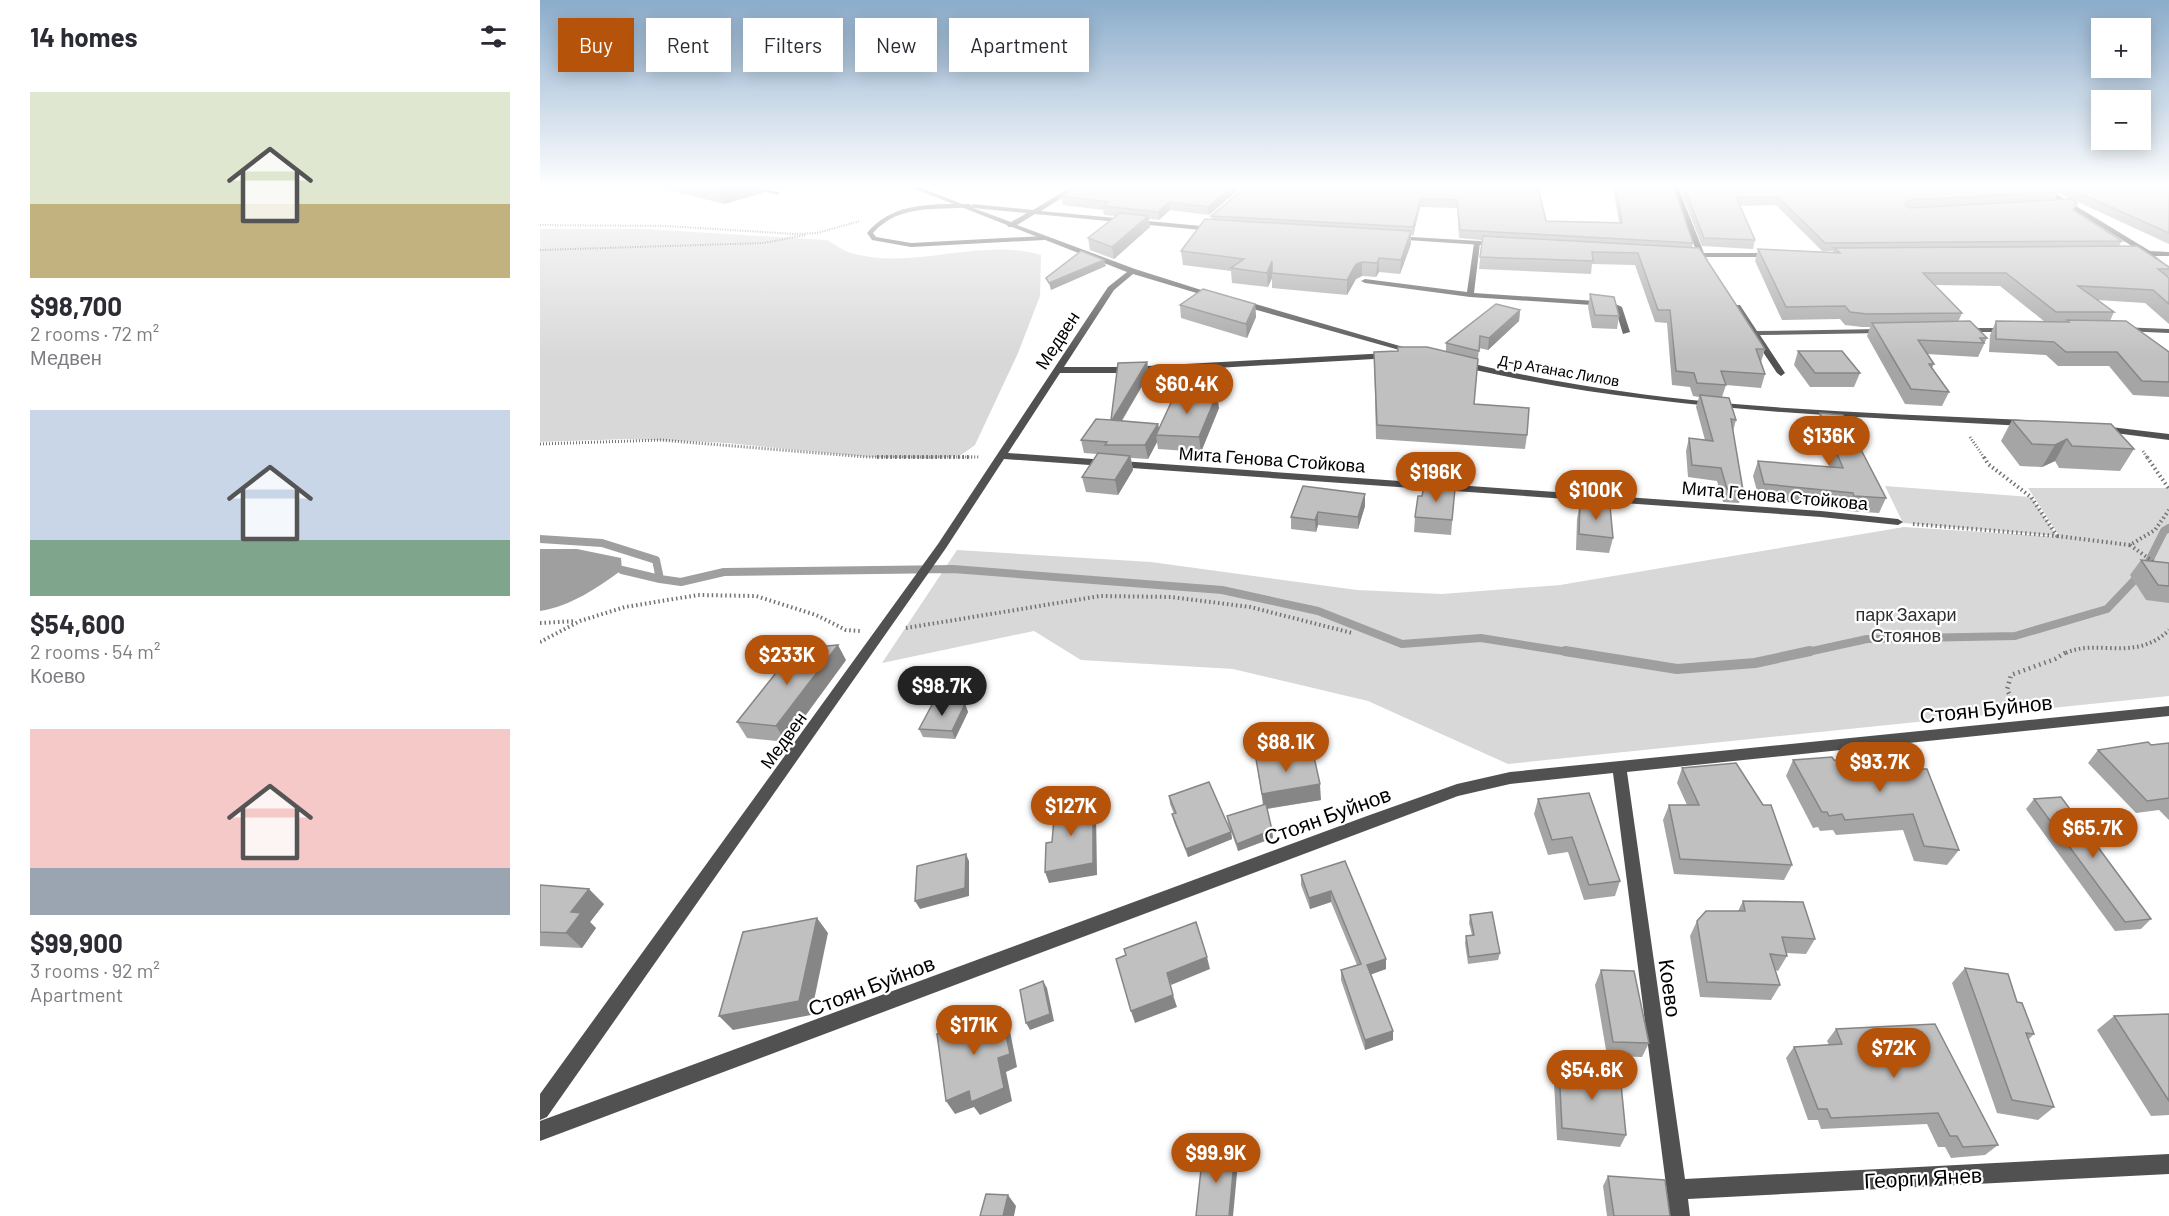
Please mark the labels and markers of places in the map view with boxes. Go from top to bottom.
pin: $60.4K [1138,364,1236,415]
pin: $136K [1787,416,1871,467]
pin: $196K [1394,452,1478,503]
pin: $100K [1554,470,1638,521]
pin: $233K [745,635,829,686]
pin: $98.7K [893,666,991,717]
pin: $88.1K [1237,722,1335,773]
pin: $93.7K [1831,742,1929,793]
pin: $127K [1029,786,1113,837]
pin: $65.7K [2044,808,2142,859]
pin: $171K [932,1005,1016,1056]
pin: $72K [1858,1028,1930,1079]
pin: $54.6K [1543,1050,1641,1101]
pin: $99.9K [1167,1133,1265,1184]

